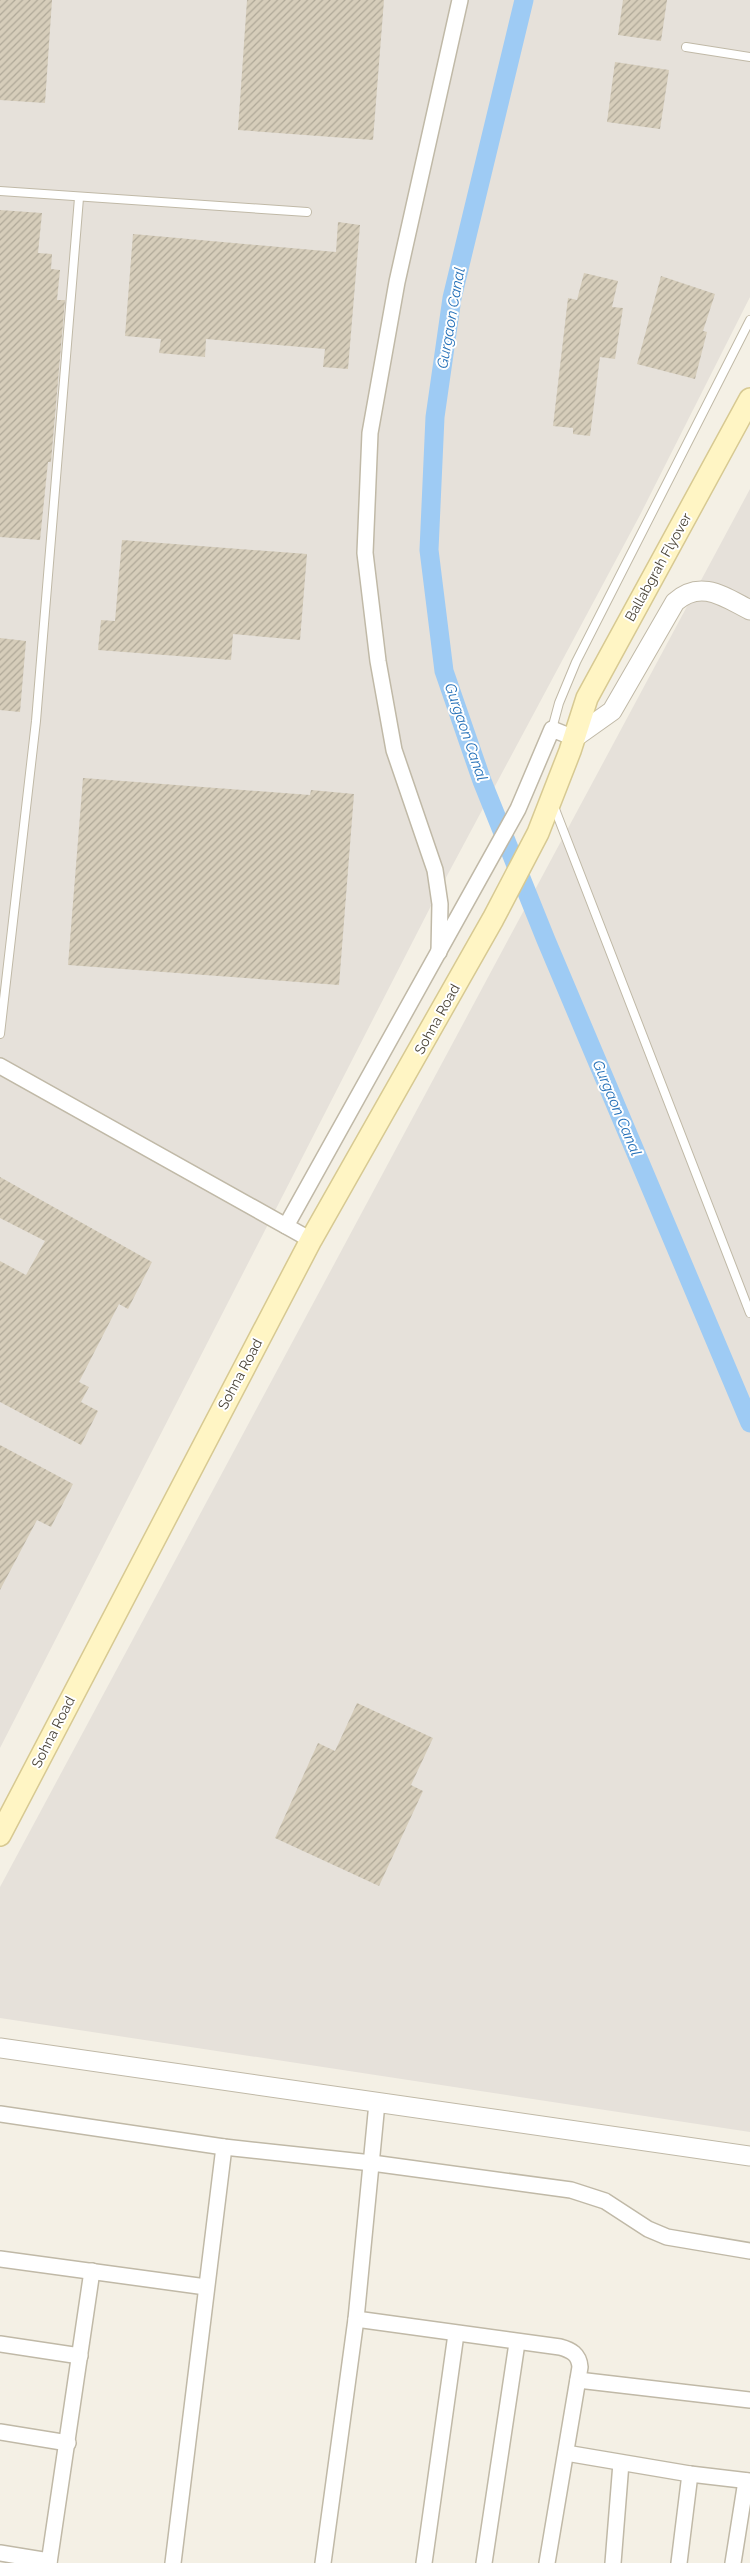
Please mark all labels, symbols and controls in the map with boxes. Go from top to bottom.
water label: Gurgaon Canal [433,266,469,370]
street label: Ballabgrah Flyover [622,510,694,624]
water label: Gurgaon Canal [441,681,491,783]
street label: Sohna Road [411,981,463,1057]
water label: Gurgaon Canal [589,1057,645,1159]
street label: Sohna Road [215,1336,265,1412]
street label: Sohna Road [28,1694,78,1770]

